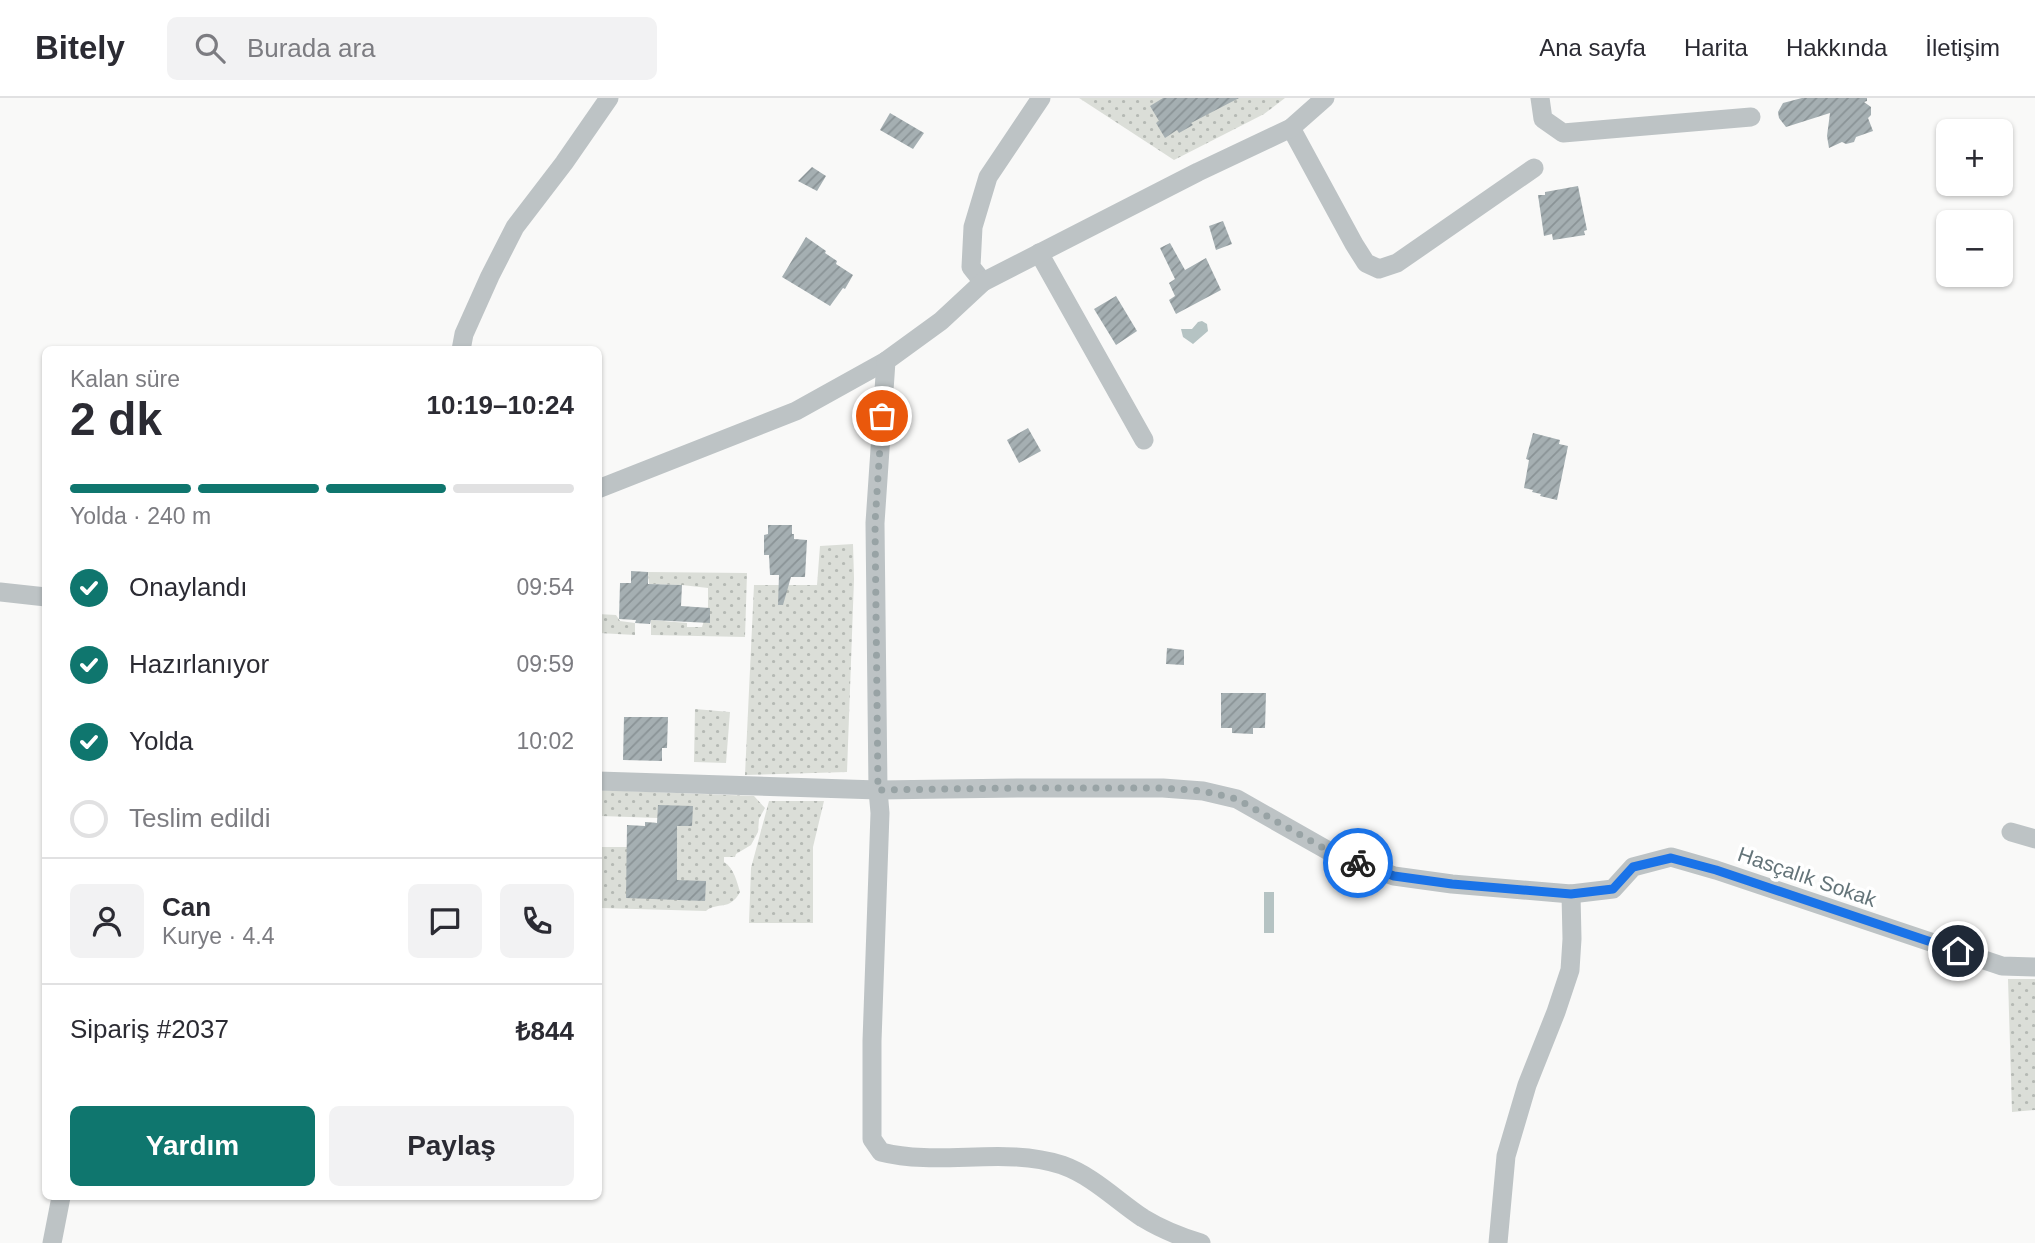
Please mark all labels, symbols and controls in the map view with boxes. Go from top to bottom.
search box [167,17,657,80]
text: Bitely [35,29,125,66]
icon: search [191,29,229,67]
text: Burada ara [247,33,376,63]
text: Ana sayfa [1539,34,1646,61]
text: Harita [1684,34,1748,61]
text: Hakkında [1786,34,1887,61]
text: İletişim [1925,34,2000,61]
map controls [1936,119,2013,287]
button: + [1936,119,2013,196]
button: − [1936,210,2013,287]
text: Kalan süre [70,366,180,392]
pin [852,386,912,446]
text: 10:19–10:24 [427,390,574,420]
text: 2 dk [70,393,162,445]
icon: bag [863,397,901,435]
text: Yolda · 240 m [70,503,211,529]
icon: check [70,569,108,607]
text: Onaylandı [129,572,248,602]
text: 09:54 [516,574,574,600]
icon: check [70,646,108,684]
text: Hazırlanıyor [129,649,269,679]
text: 09:59 [516,651,574,677]
icon: check [70,723,108,761]
text: Yolda [129,726,193,756]
text: 10:02 [516,728,574,754]
text: Teslim edildi [129,803,271,833]
courier [1323,828,1393,898]
street label: Hasçalık Sokak [1735,842,1880,911]
icon: bike [1339,844,1377,882]
button: person [70,884,144,958]
button: chat [408,884,482,958]
button: phone [500,884,574,958]
text: Can [162,892,211,922]
pin [1928,921,1988,981]
text: Kurye · 4.4 [162,923,275,949]
icon: home [1939,932,1977,970]
text: Sipariş #2037 [70,1014,229,1044]
text: ₺844 [516,1016,574,1046]
button: Yardım [70,1106,315,1186]
button: Paylaş [329,1106,574,1186]

